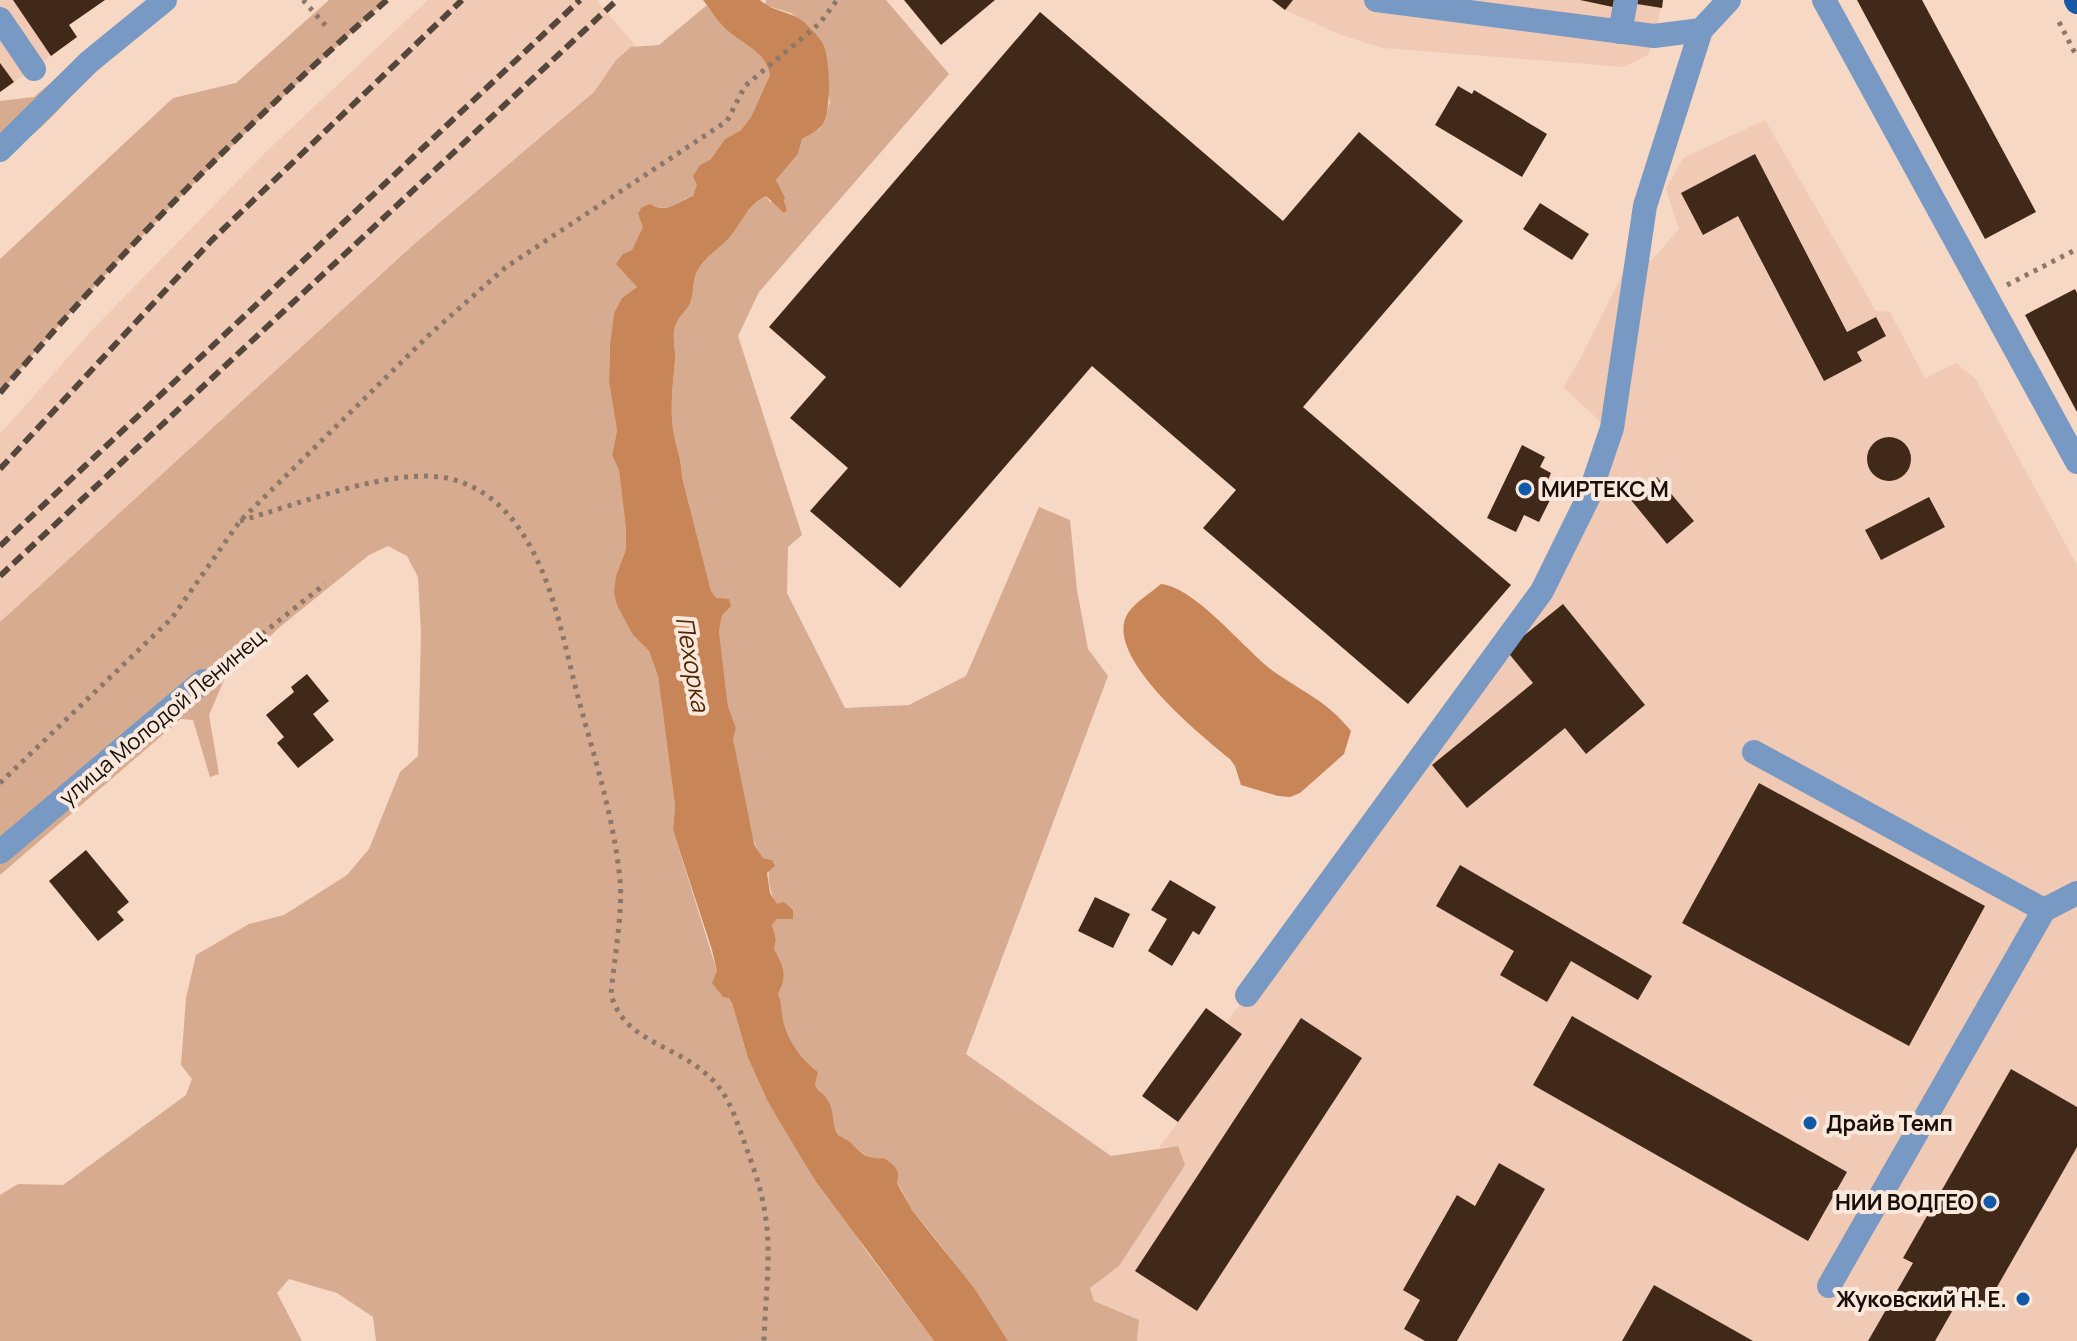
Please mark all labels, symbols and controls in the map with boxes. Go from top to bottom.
place label: МИРТЕКС М [1541,474,1669,504]
marker: МИРТЕКС М [1516,480,1534,498]
water label: Пехорка [669,614,718,715]
street label: улица Молодой Ленинец [53,622,272,812]
place label: Драйв Темп [1826,1108,1953,1138]
marker: Драйв Темп [1801,1114,1819,1132]
place label: НИИ ВОДГЕО [1835,1187,1974,1217]
marker: НИИ ВОДГЕО [1981,1193,1999,1211]
place label: Жуковский Н. Е. [1836,1284,2007,1314]
marker: Жуковский Н. Е. [2014,1290,2032,1308]

